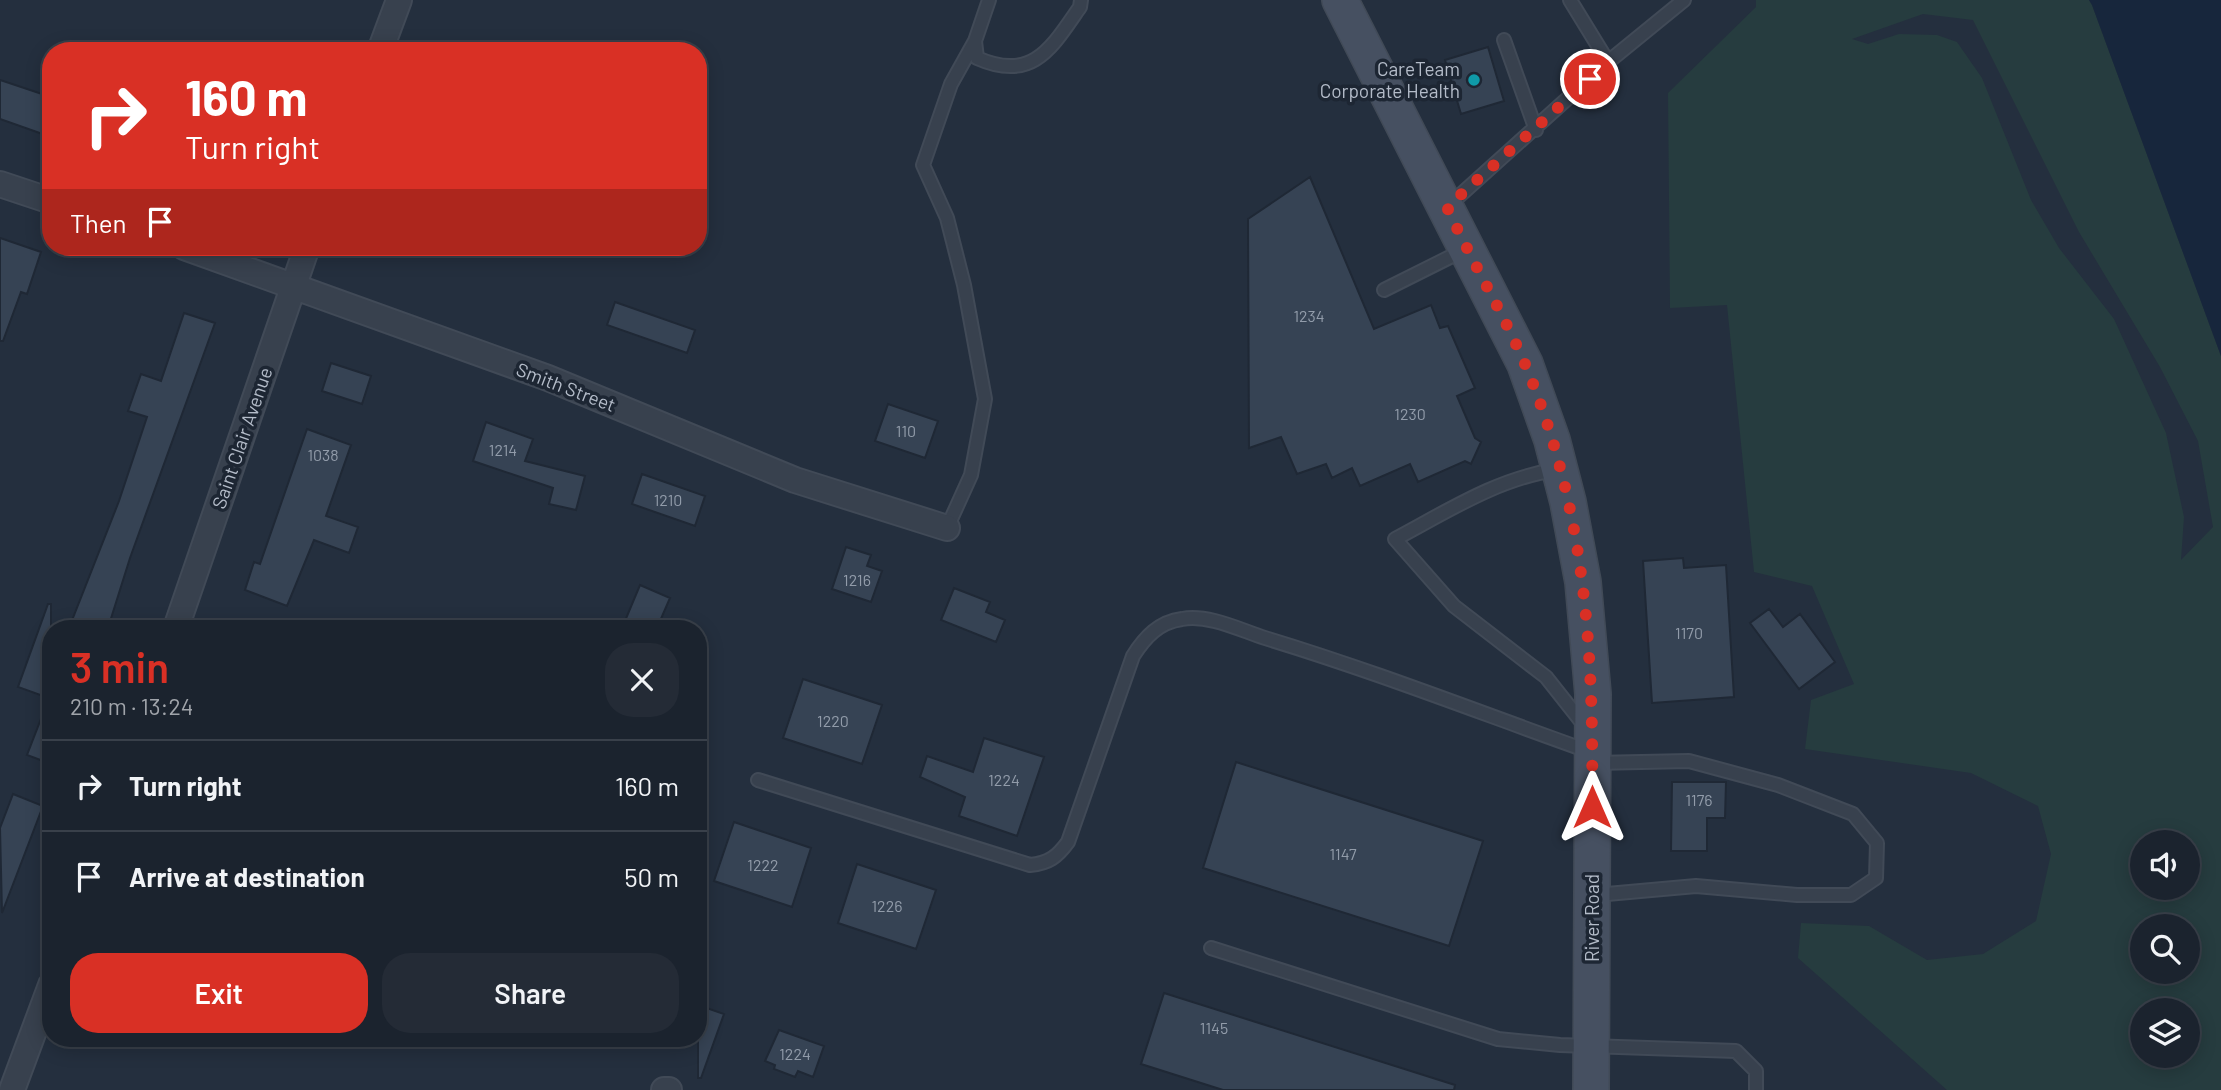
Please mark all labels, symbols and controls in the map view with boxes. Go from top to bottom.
pin [1560,49,1620,109]
place label: CareTeam Corporate Health [1320,57,1460,102]
icon: arrive [1571,60,1609,98]
text: 160 m [185,67,307,126]
icon: right [70,70,161,161]
marker: CareTeam Corporate Health [1466,72,1482,88]
text: Turn right [185,127,320,165]
icon: arrive [141,203,179,241]
text: Then [70,207,127,238]
house number: 1234 [1293,306,1325,325]
street label: Smith Street [513,357,619,416]
street label: Saint Clair Avenue [207,364,277,512]
house number: 1230 [1394,404,1426,423]
house number: 110 [896,421,916,440]
house number: 1214 [489,440,517,459]
house number: 1038 [307,445,339,464]
house number: 1210 [654,490,682,509]
house number: 1216 [843,570,871,589]
house number: 1170 [1675,623,1703,642]
text: 3 min [70,641,169,691]
button: close [605,643,679,717]
text: 210 m · 13:24 [70,692,193,720]
house number: 1220 [817,711,849,730]
icon: right [70,767,108,805]
text: Turn right [129,770,242,801]
text: 160 m [615,770,679,801]
house number: 1224 [988,770,1020,789]
position arrow [1555,770,1629,844]
house number: 1176 [1685,790,1713,809]
map controls [2130,830,2200,1068]
button: sound [2130,830,2200,900]
house number: 1147 [1329,844,1357,863]
house number: 1222 [747,855,779,874]
icon: arrive [70,858,108,896]
text: Arrive at destination [129,861,365,892]
text: 50 m [624,861,679,892]
street label: River Road [1580,874,1603,962]
house number: 1226 [872,896,903,915]
button: search [2130,914,2200,984]
button: Exit [70,953,368,1033]
button: Share [382,953,679,1033]
button: layers [2130,998,2200,1068]
house number: 1145 [1200,1018,1228,1037]
house number: 1224 [779,1044,811,1063]

